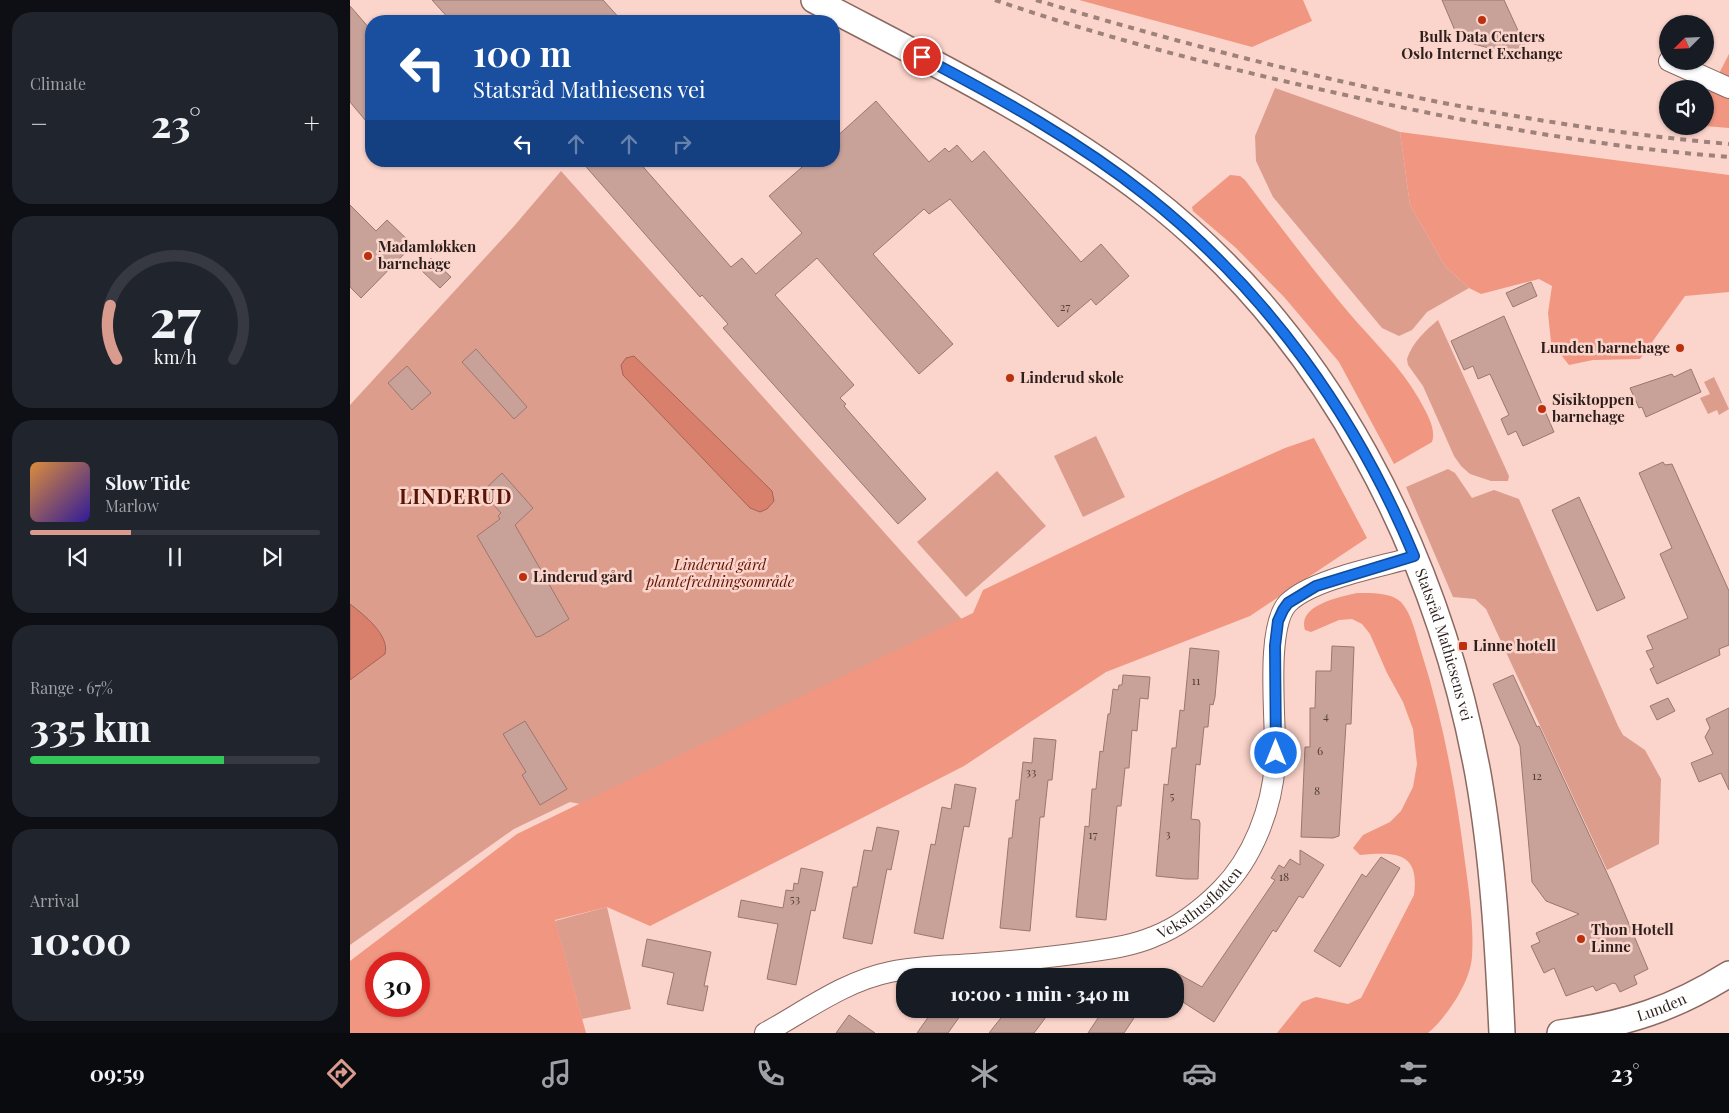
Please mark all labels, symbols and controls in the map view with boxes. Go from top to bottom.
marker: Bulk Data Centers Oslo Internet Exchange [1476,14,1488,26]
north arrow [1659,15,1714,70]
map controls [1659,15,1714,135]
place label: Bulk Data Centers Oslo Internet Exchange [1401,26,1563,63]
text: 100 m [473,29,571,76]
icon: left [390,35,455,100]
pin [901,36,943,78]
icon: arrive [908,43,936,71]
text: Climate [30,73,86,94]
text: Statsråd Mathiesens vei [473,74,706,104]
button: sound [1659,80,1714,135]
text: 23° [151,97,201,148]
text: − [30,104,48,141]
text: + [304,104,320,141]
icon: left [509,130,537,158]
icon: ahead [562,130,590,158]
icon: ahead [615,130,643,158]
icon: right [668,130,696,158]
place label: Madamløkken barnehage [378,236,477,273]
marker: Madamløkken barnehage [362,250,374,262]
text: 27 [150,282,201,351]
house number: 27 [1060,298,1070,314]
place label: Lunden barnehage [1541,337,1670,357]
marker: Lunden barnehage [1674,342,1686,354]
text: km/h [154,345,197,368]
place label: Linderud skole [1020,367,1124,387]
marker: Linderud skole [1004,372,1016,384]
place label: Sisiktoppen barnehage [1552,389,1635,426]
marker: Sisiktoppen barnehage [1536,403,1548,415]
text: Slow Tide [105,469,190,495]
district label: LINDERUD [399,482,513,509]
text: Marlow [105,495,159,516]
icon: previous [64,543,92,571]
icon: pause [161,543,189,571]
icon: next [258,543,286,571]
park label: Linderud gård plantefredningsområde [644,554,795,591]
street label: Statsråd Mathiesens vei [1411,565,1478,723]
place label: Linderud gård [533,566,633,586]
marker: Linderud gård [517,571,529,583]
place label: Linne hotell [1473,635,1556,655]
marker: Linne hotell [1457,640,1469,652]
house number: 11 [1192,672,1201,688]
text: Range · 67% [30,677,113,698]
text: 335 km [30,701,151,752]
house number: 4 [1323,707,1329,723]
position arrow [1249,726,1301,778]
house number: 6 [1317,742,1323,758]
house number: 33 [1026,763,1036,779]
house number: 12 [1532,767,1542,783]
house number: 8 [1314,782,1320,798]
house number: 5 [1170,787,1175,803]
house number: 3 [1165,825,1171,841]
house number: 17 [1088,826,1098,842]
street label: Veksthusfløtten [1153,862,1246,943]
house number: 18 [1279,868,1289,884]
text: Arrival [30,890,79,911]
house number: 53 [790,890,800,906]
text: 10:00 [30,914,131,965]
place label: Thon Hotell Linne [1591,919,1674,956]
marker: Thon Hotell Linne [1575,933,1587,945]
speed limit sign: 30 [365,952,430,1017]
text: 10:00 · 1 min · 340 m [950,980,1130,1006]
street label: Lunden [1634,988,1689,1025]
icon: directions [324,1056,359,1091]
icon: music [539,1056,574,1091]
icon: phone [753,1056,788,1091]
icon: climate [967,1056,1002,1091]
icon: car [1182,1056,1217,1091]
icon: filters [1396,1056,1431,1091]
text: 09:59 [90,1058,145,1088]
text: 23° [1611,1058,1639,1088]

